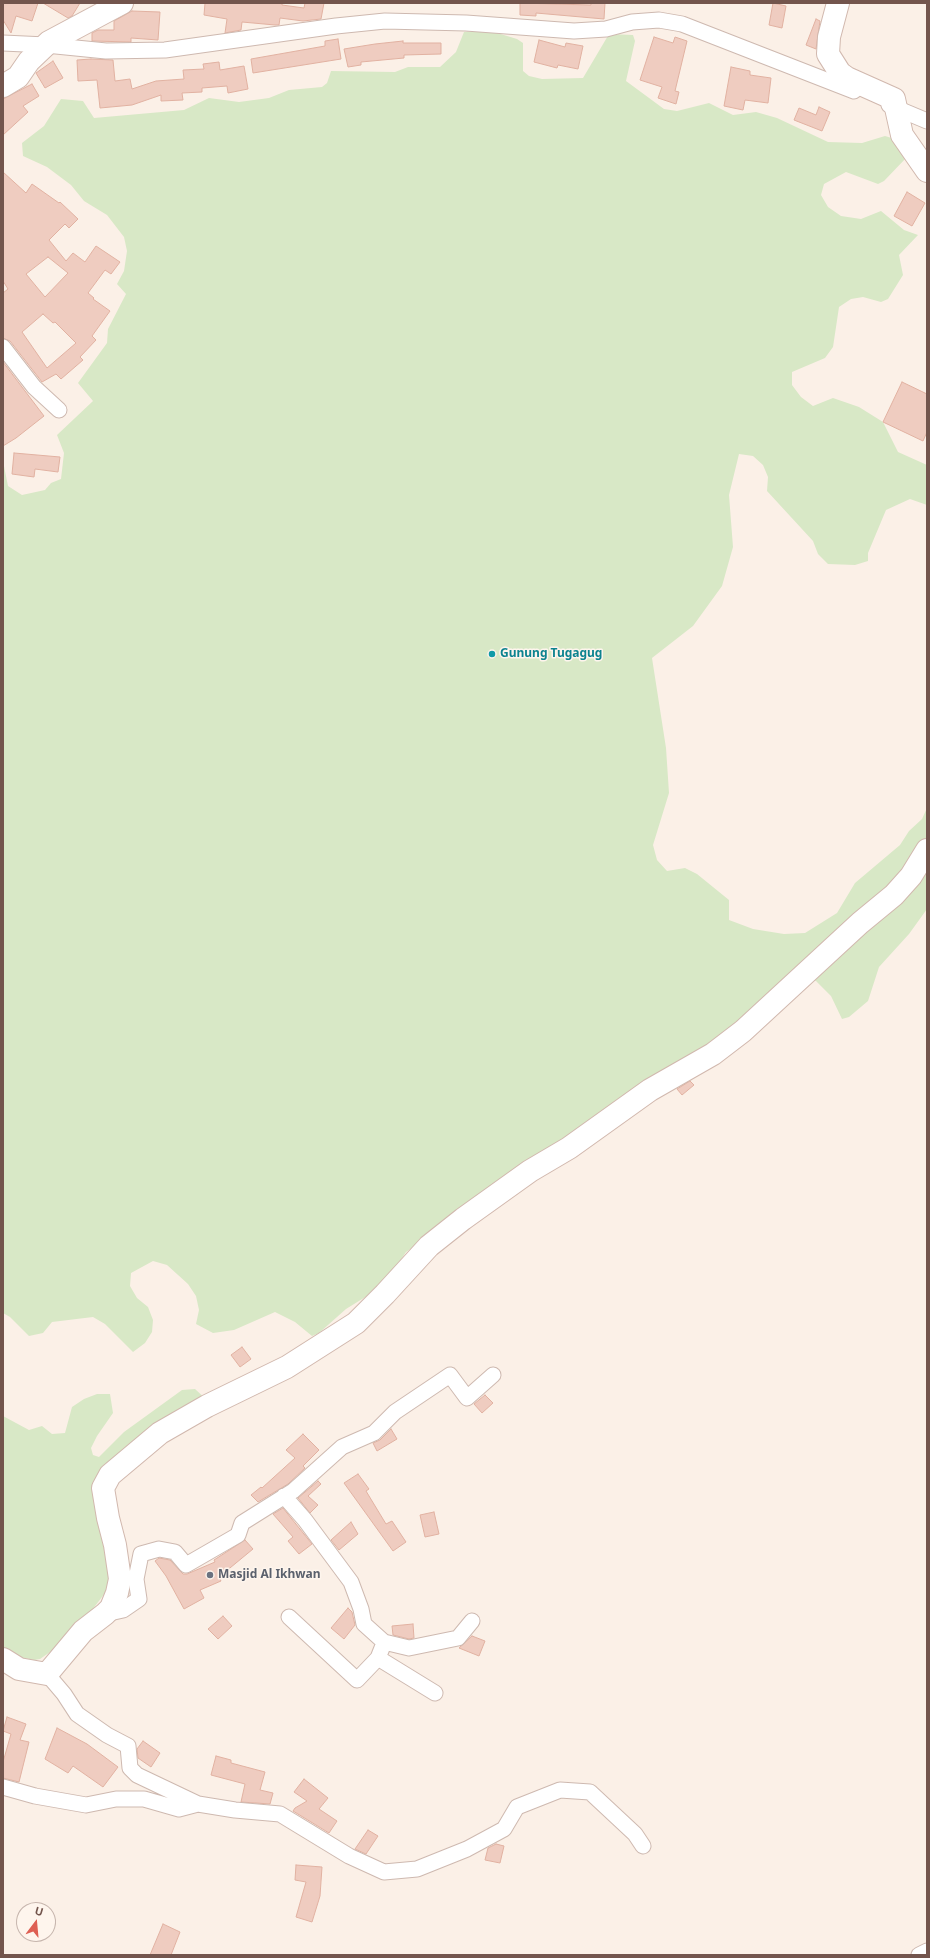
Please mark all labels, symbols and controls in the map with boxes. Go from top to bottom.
place label: Gunung Tugagug [500,647,602,661]
marker: Gunung Tugagug [487,649,497,659]
place label: Masjid Al Ikhwan [218,1568,321,1582]
marker: Masjid Al Ikhwan [205,1570,215,1580]
north arrow [16,1902,56,1942]
text: U [33,1903,45,1919]

